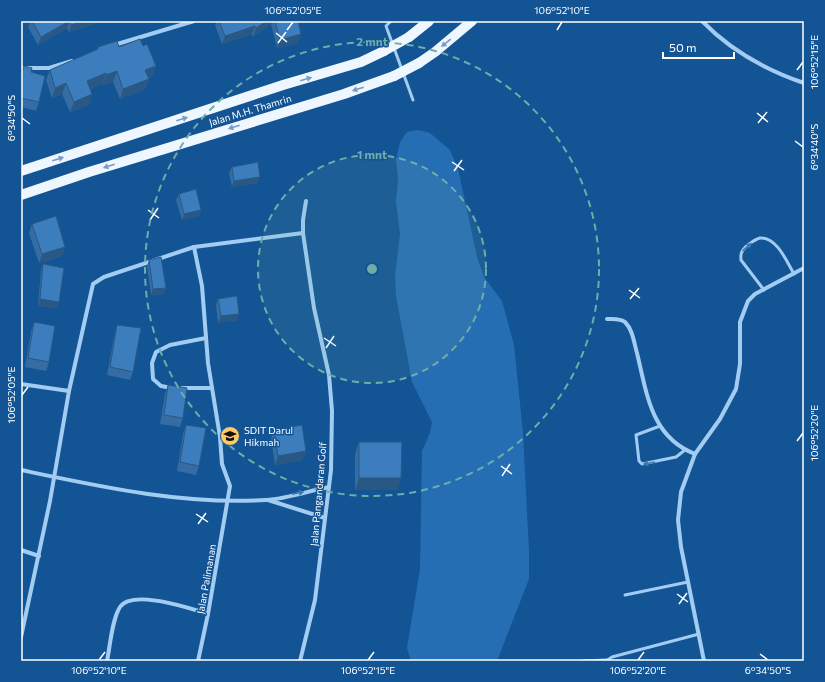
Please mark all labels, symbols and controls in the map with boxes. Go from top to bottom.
text: 106°52'05"E [265,4,321,16]
text: 106°52'10"E [534,4,590,16]
text: 2 mnt [356,34,388,48]
scale bar [663,34,734,60]
text: 106°52'15"E [808,35,820,89]
one-way arrow [441,39,452,48]
text: 50 m [669,40,697,54]
one-way arrow [300,76,312,82]
one-way arrow [352,87,364,93]
street label: Jalan M.H. Thamrin [207,92,293,128]
text: 6°34'50"S [5,95,17,141]
one-way arrow [176,116,188,122]
one-way arrow [227,124,239,130]
text: 6°34'40"S [808,124,820,170]
text: 1 mnt [357,147,387,161]
one-way arrow [53,156,65,162]
one-way arrow [103,163,115,169]
one-way arrow [741,243,752,252]
centre of rings [365,262,379,276]
text: 106°52'05"E [5,367,17,423]
text: 106°52'20"E [808,405,820,461]
place label: SDIT Darul Hikmah [244,424,293,448]
school or university icon: SDIT Darul Hikmah [219,425,241,447]
street label: Jalan Pangandaran Golf [307,441,329,547]
one-way arrow [643,460,656,466]
one-way arrow [292,490,304,496]
street label: Jalan Palimanan [194,543,218,615]
text: 106°52'10"E [71,664,127,676]
text: 106°52'15"E [341,664,395,676]
text: 106°52'20"E [610,664,666,676]
text: 6°34'50"S [745,664,791,676]

